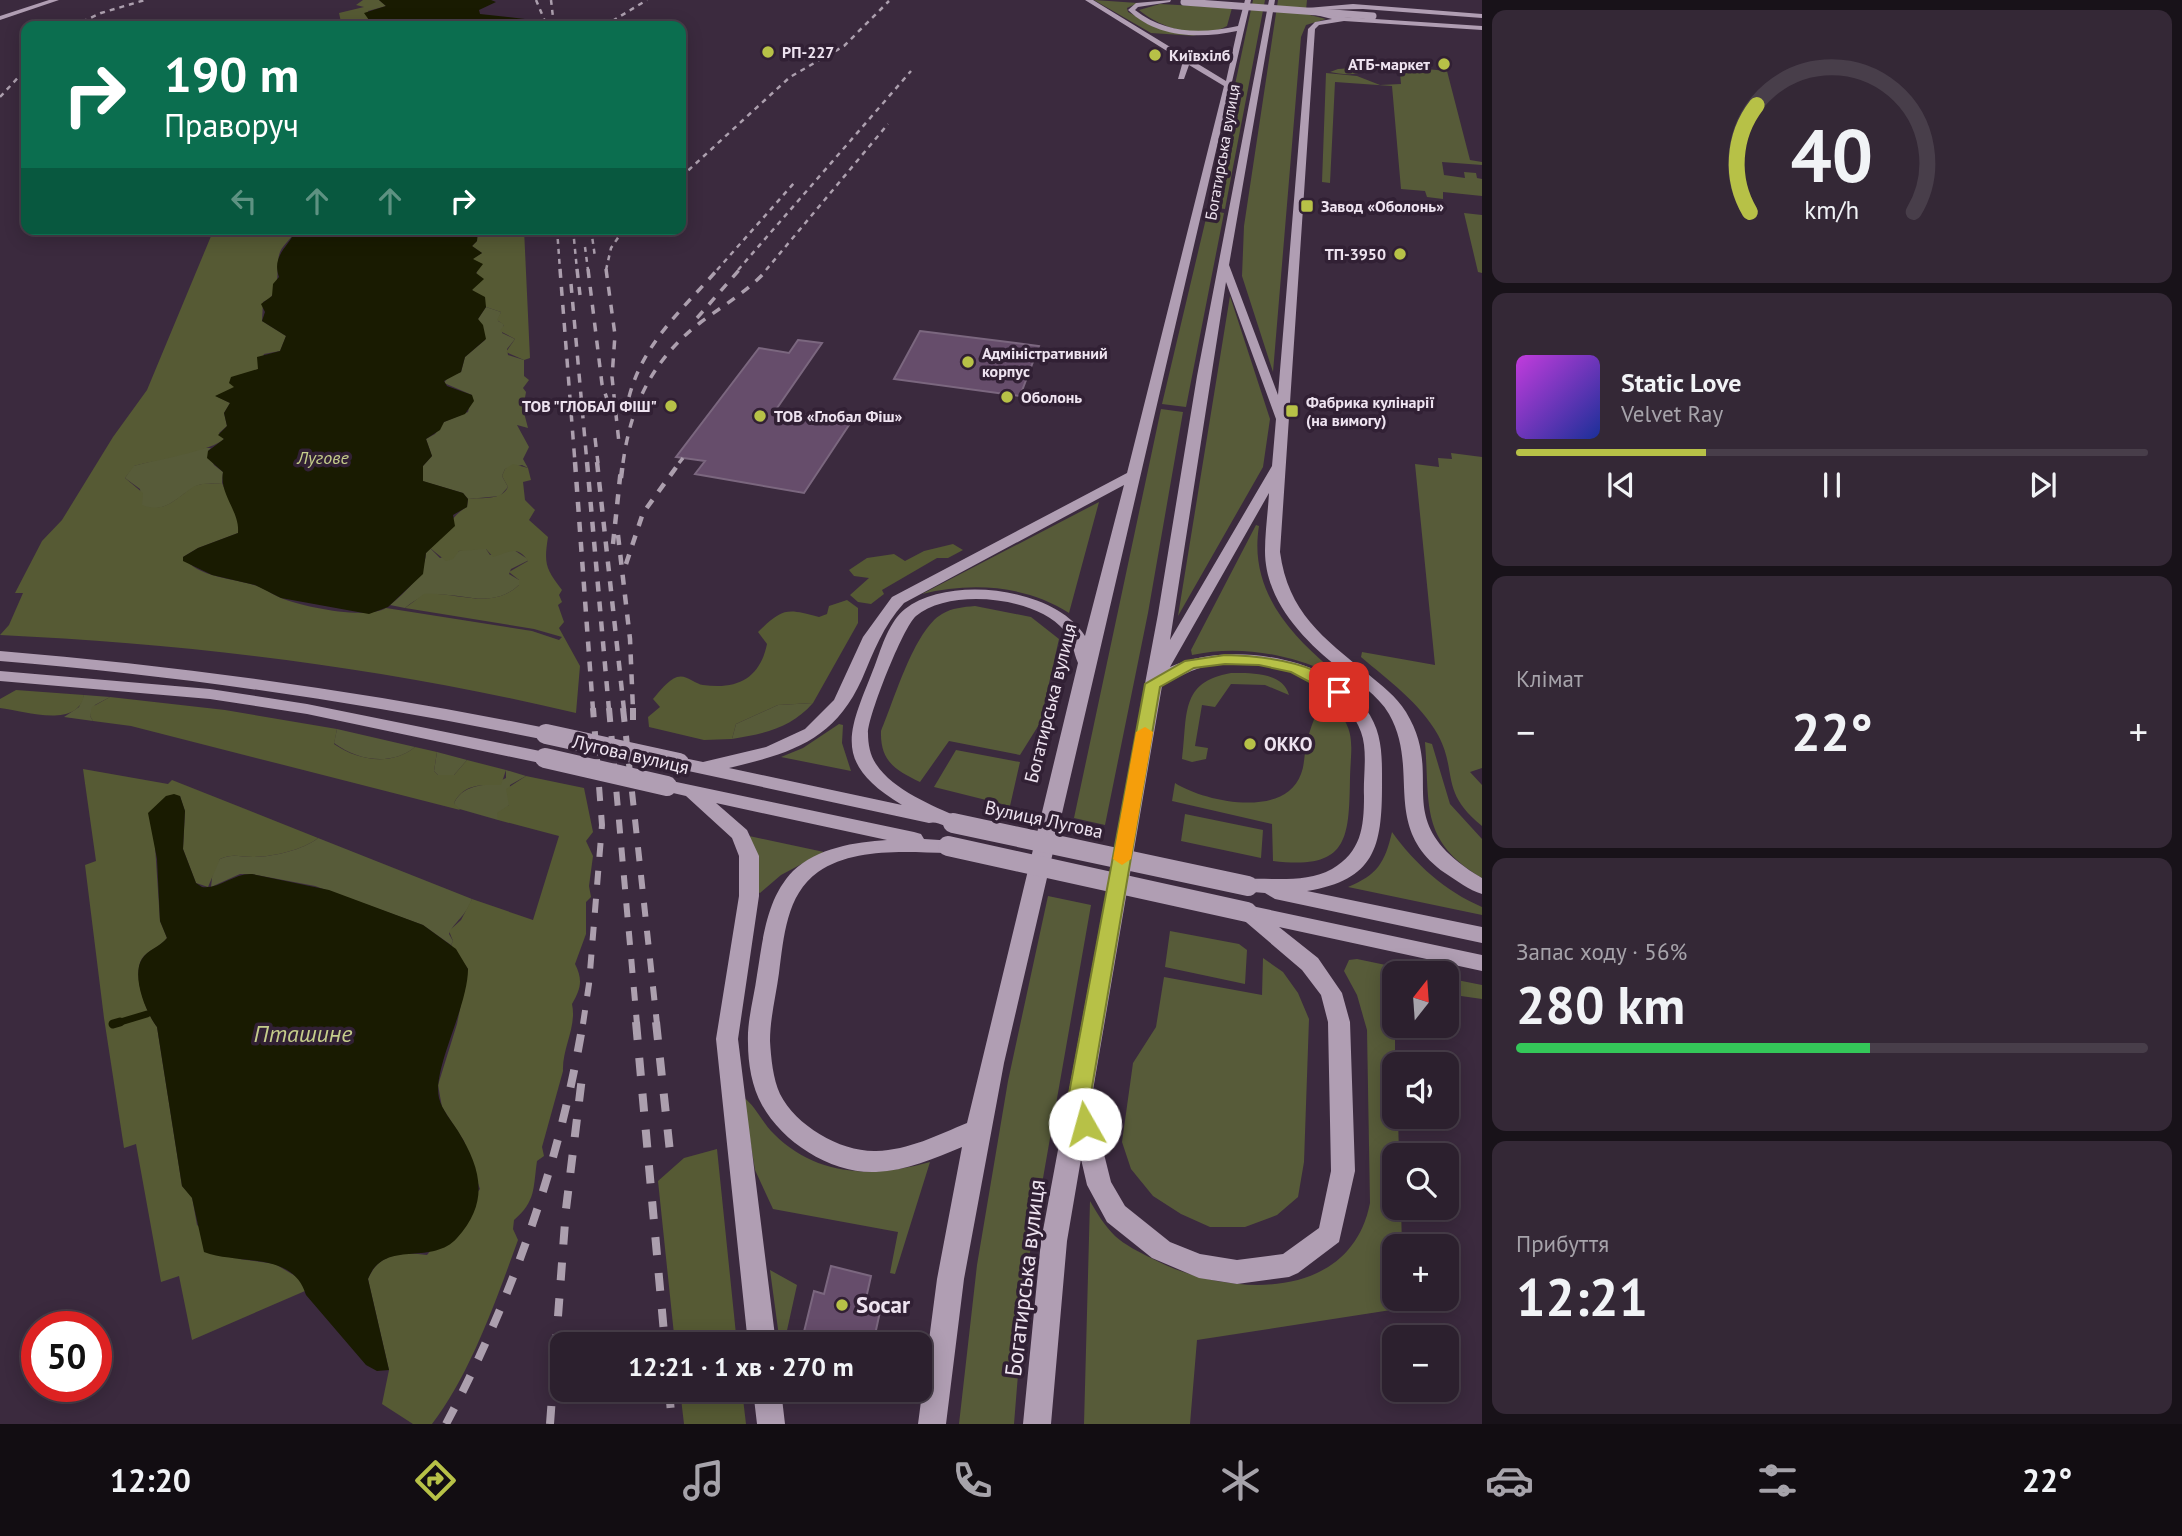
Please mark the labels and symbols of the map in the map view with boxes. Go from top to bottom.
place label: РП-227 [782,42,834,62]
marker: РП-227 [760,44,776,60]
place label: Київхілб [1169,45,1231,65]
marker: Київхілб [1147,47,1163,63]
place label: АТБ-маркет [1348,54,1430,74]
marker: АТБ-маркет [1436,56,1452,72]
street label: Богатирська вулиця [1200,82,1244,222]
place label: Завод «Оболонь» [1321,196,1444,216]
marker: Завод «Оболонь» [1299,198,1315,214]
place label: ТП-3950 [1325,244,1386,264]
marker: ТП-3950 [1392,246,1408,262]
place label: Адміністративний корпус [982,343,1108,381]
marker: Адміністративний корпус [960,354,976,370]
place label: Оболонь [1021,387,1082,407]
marker: Оболонь [999,389,1015,405]
place label: Фабрика кулінарії (на вимогу) [1306,392,1435,430]
place label: ТОВ "ГЛОБАЛ ФІШ" [522,396,657,416]
marker: ТОВ "ГЛОБАЛ ФІШ" [663,398,679,414]
marker: Фабрика кулінарії (на вимогу) [1284,403,1300,419]
place label: ТОВ «Глобал Фіш» [774,406,903,426]
marker: ТОВ «Глобал Фіш» [752,408,768,424]
water label: Лугове [296,446,349,469]
street label: Богатирська вулиця [1019,621,1081,785]
pin [1309,662,1369,722]
street label: Лугова вулиця [569,729,692,779]
place label: ОККО [1264,732,1313,756]
marker: ОККО [1242,736,1258,752]
street label: Вулиця Лугова [983,795,1105,843]
north arrow [1382,961,1460,1038]
water label: Пташине [254,1018,352,1049]
position arrow [1048,1087,1122,1161]
street label: Богатирська вулиця [998,1178,1051,1378]
place label: Socar [856,1290,911,1319]
marker: Socar [834,1297,850,1313]
speed limit sign: 50 [21,1311,112,1402]

